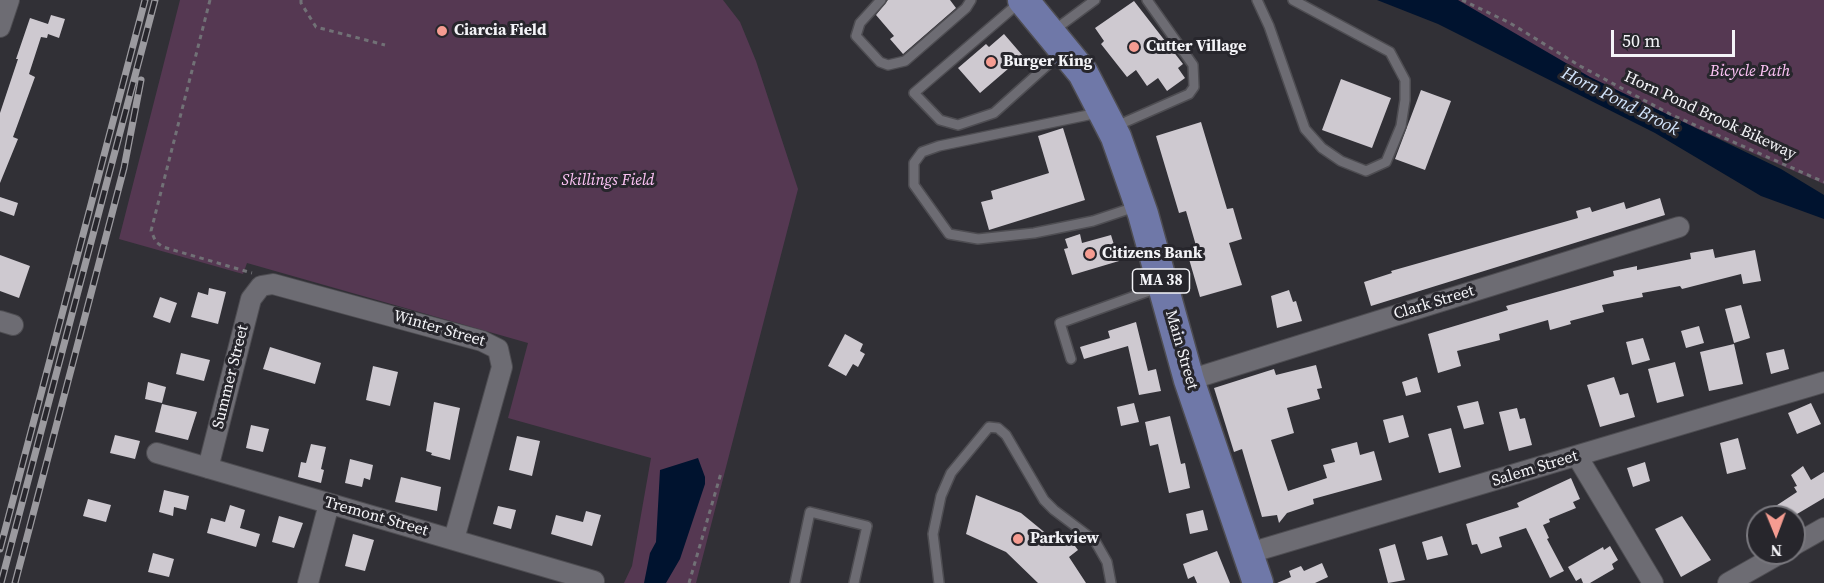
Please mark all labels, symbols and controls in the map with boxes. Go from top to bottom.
scale bar [1614,18,1738,56]
place label: Ciarcia Field [454,21,547,41]
marker: Ciarcia Field [435,24,449,38]
text: 50 m [1622,28,1660,53]
place label: Cutter Village [1146,37,1246,57]
marker: Cutter Village [1127,40,1141,54]
place label: Burger King [1003,52,1092,72]
marker: Burger King [984,55,998,69]
park label: Bicycle Path [1710,62,1790,82]
water label: Horn Pond Brook [1557,63,1683,141]
street label: Horn Pond Brook Bikeway [1621,68,1799,164]
park label: Skillings Field [562,171,654,191]
place label: Citizens Bank [1102,244,1202,264]
marker: Citizens Bank [1083,247,1097,261]
road number: MA 38 [1132,269,1190,293]
street label: Clark Street [1391,282,1477,324]
street label: Winter Street [391,307,487,351]
street label: Main Street [1160,308,1202,392]
street label: Summer Street [209,323,253,431]
street label: Salem Street [1490,447,1580,491]
street label: Tremont Street [322,493,430,541]
north arrow [1746,505,1806,565]
place label: Parkview [1030,529,1099,549]
marker: Parkview [1011,532,1025,546]
text: N [1770,540,1782,562]

